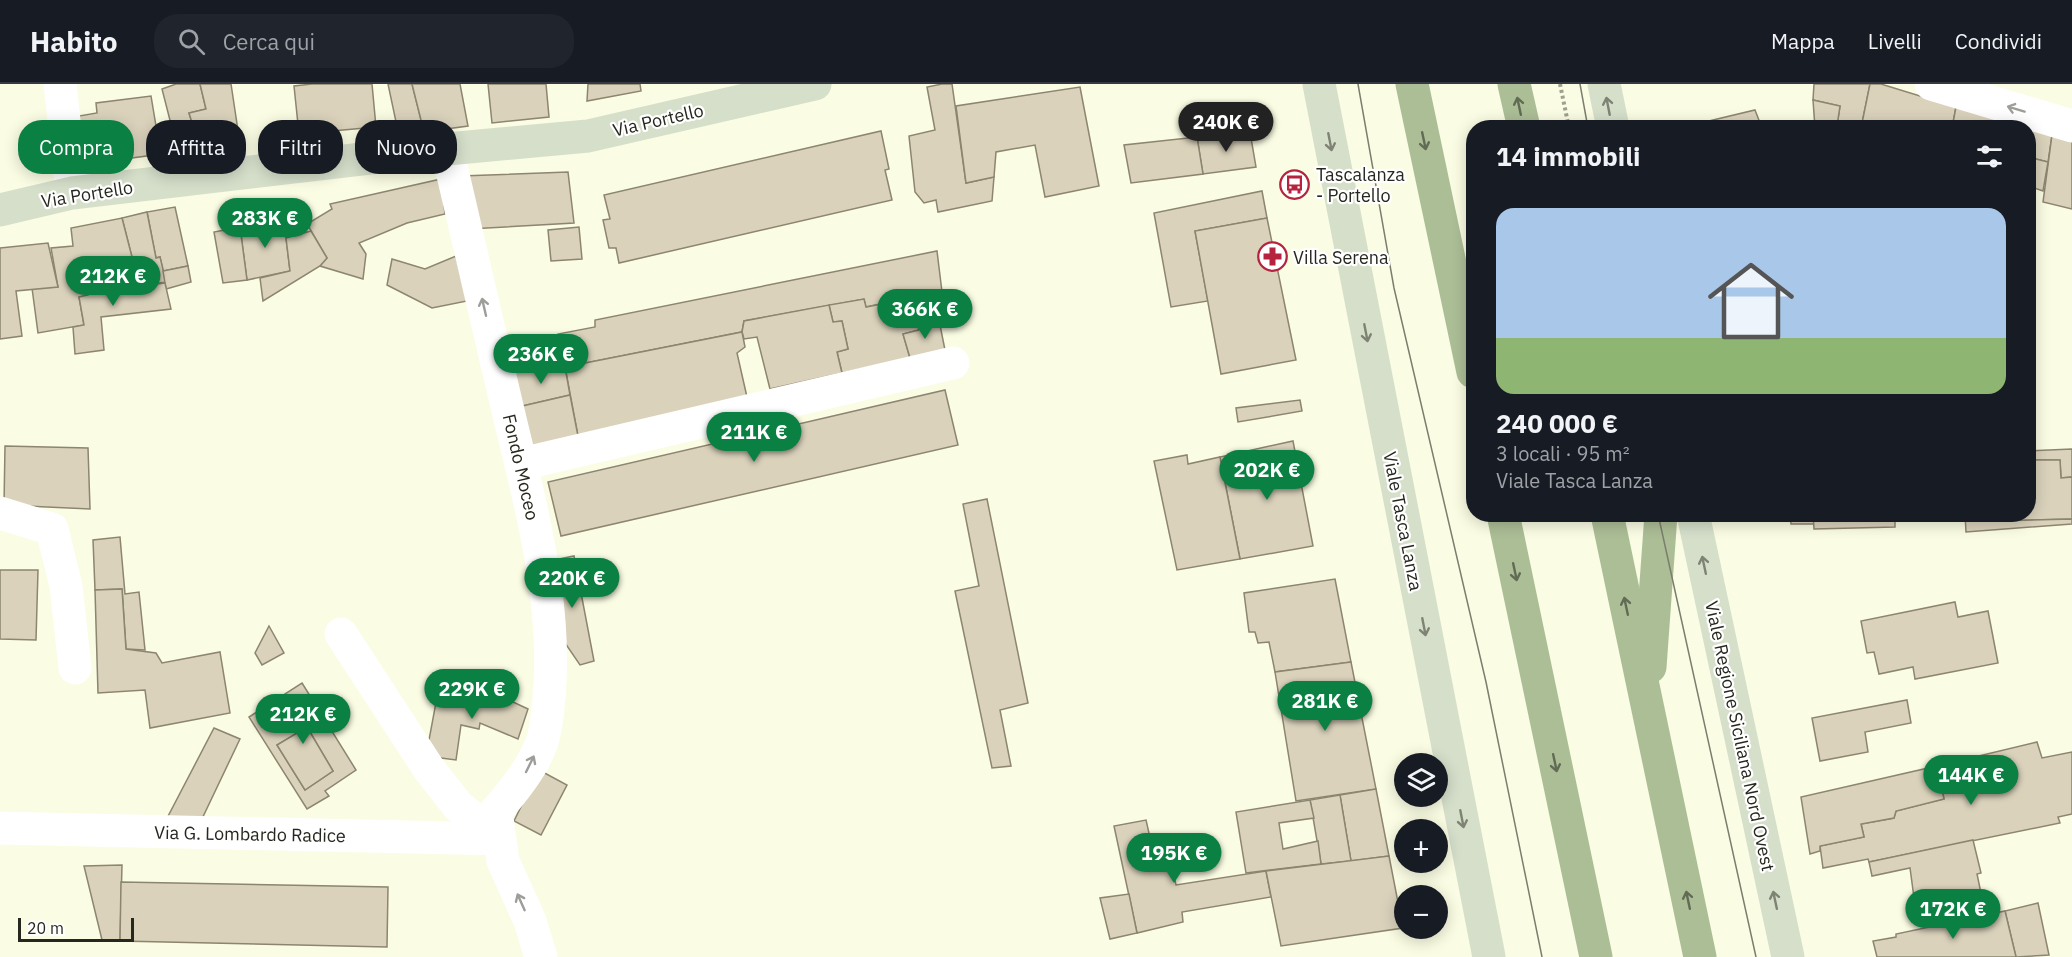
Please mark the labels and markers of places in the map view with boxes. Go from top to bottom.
pin: 240K € [1177,102,1275,153]
place label: Tascalanza - Portello [1316,163,1405,207]
bus stop icon: Tascalanza - Portello [1279,168,1311,200]
pin: 283K € [216,198,314,249]
pharmacy icon: Villa Serena [1256,241,1288,273]
place label: Villa Serena [1293,246,1389,269]
pin: 212K € [64,256,162,307]
pin: 366K € [876,289,974,340]
pin: 236K € [492,334,590,385]
pin: 211K € [705,412,803,463]
pin: 202K € [1218,450,1316,501]
pin: 220K € [523,558,621,609]
pin: 229K € [423,669,521,720]
pin: 281K € [1276,681,1374,732]
pin: 212K € [254,694,352,745]
pin: 144K € [1922,755,2020,806]
pin: 195K € [1125,833,1223,884]
pin: 172K € [1904,889,2002,940]

